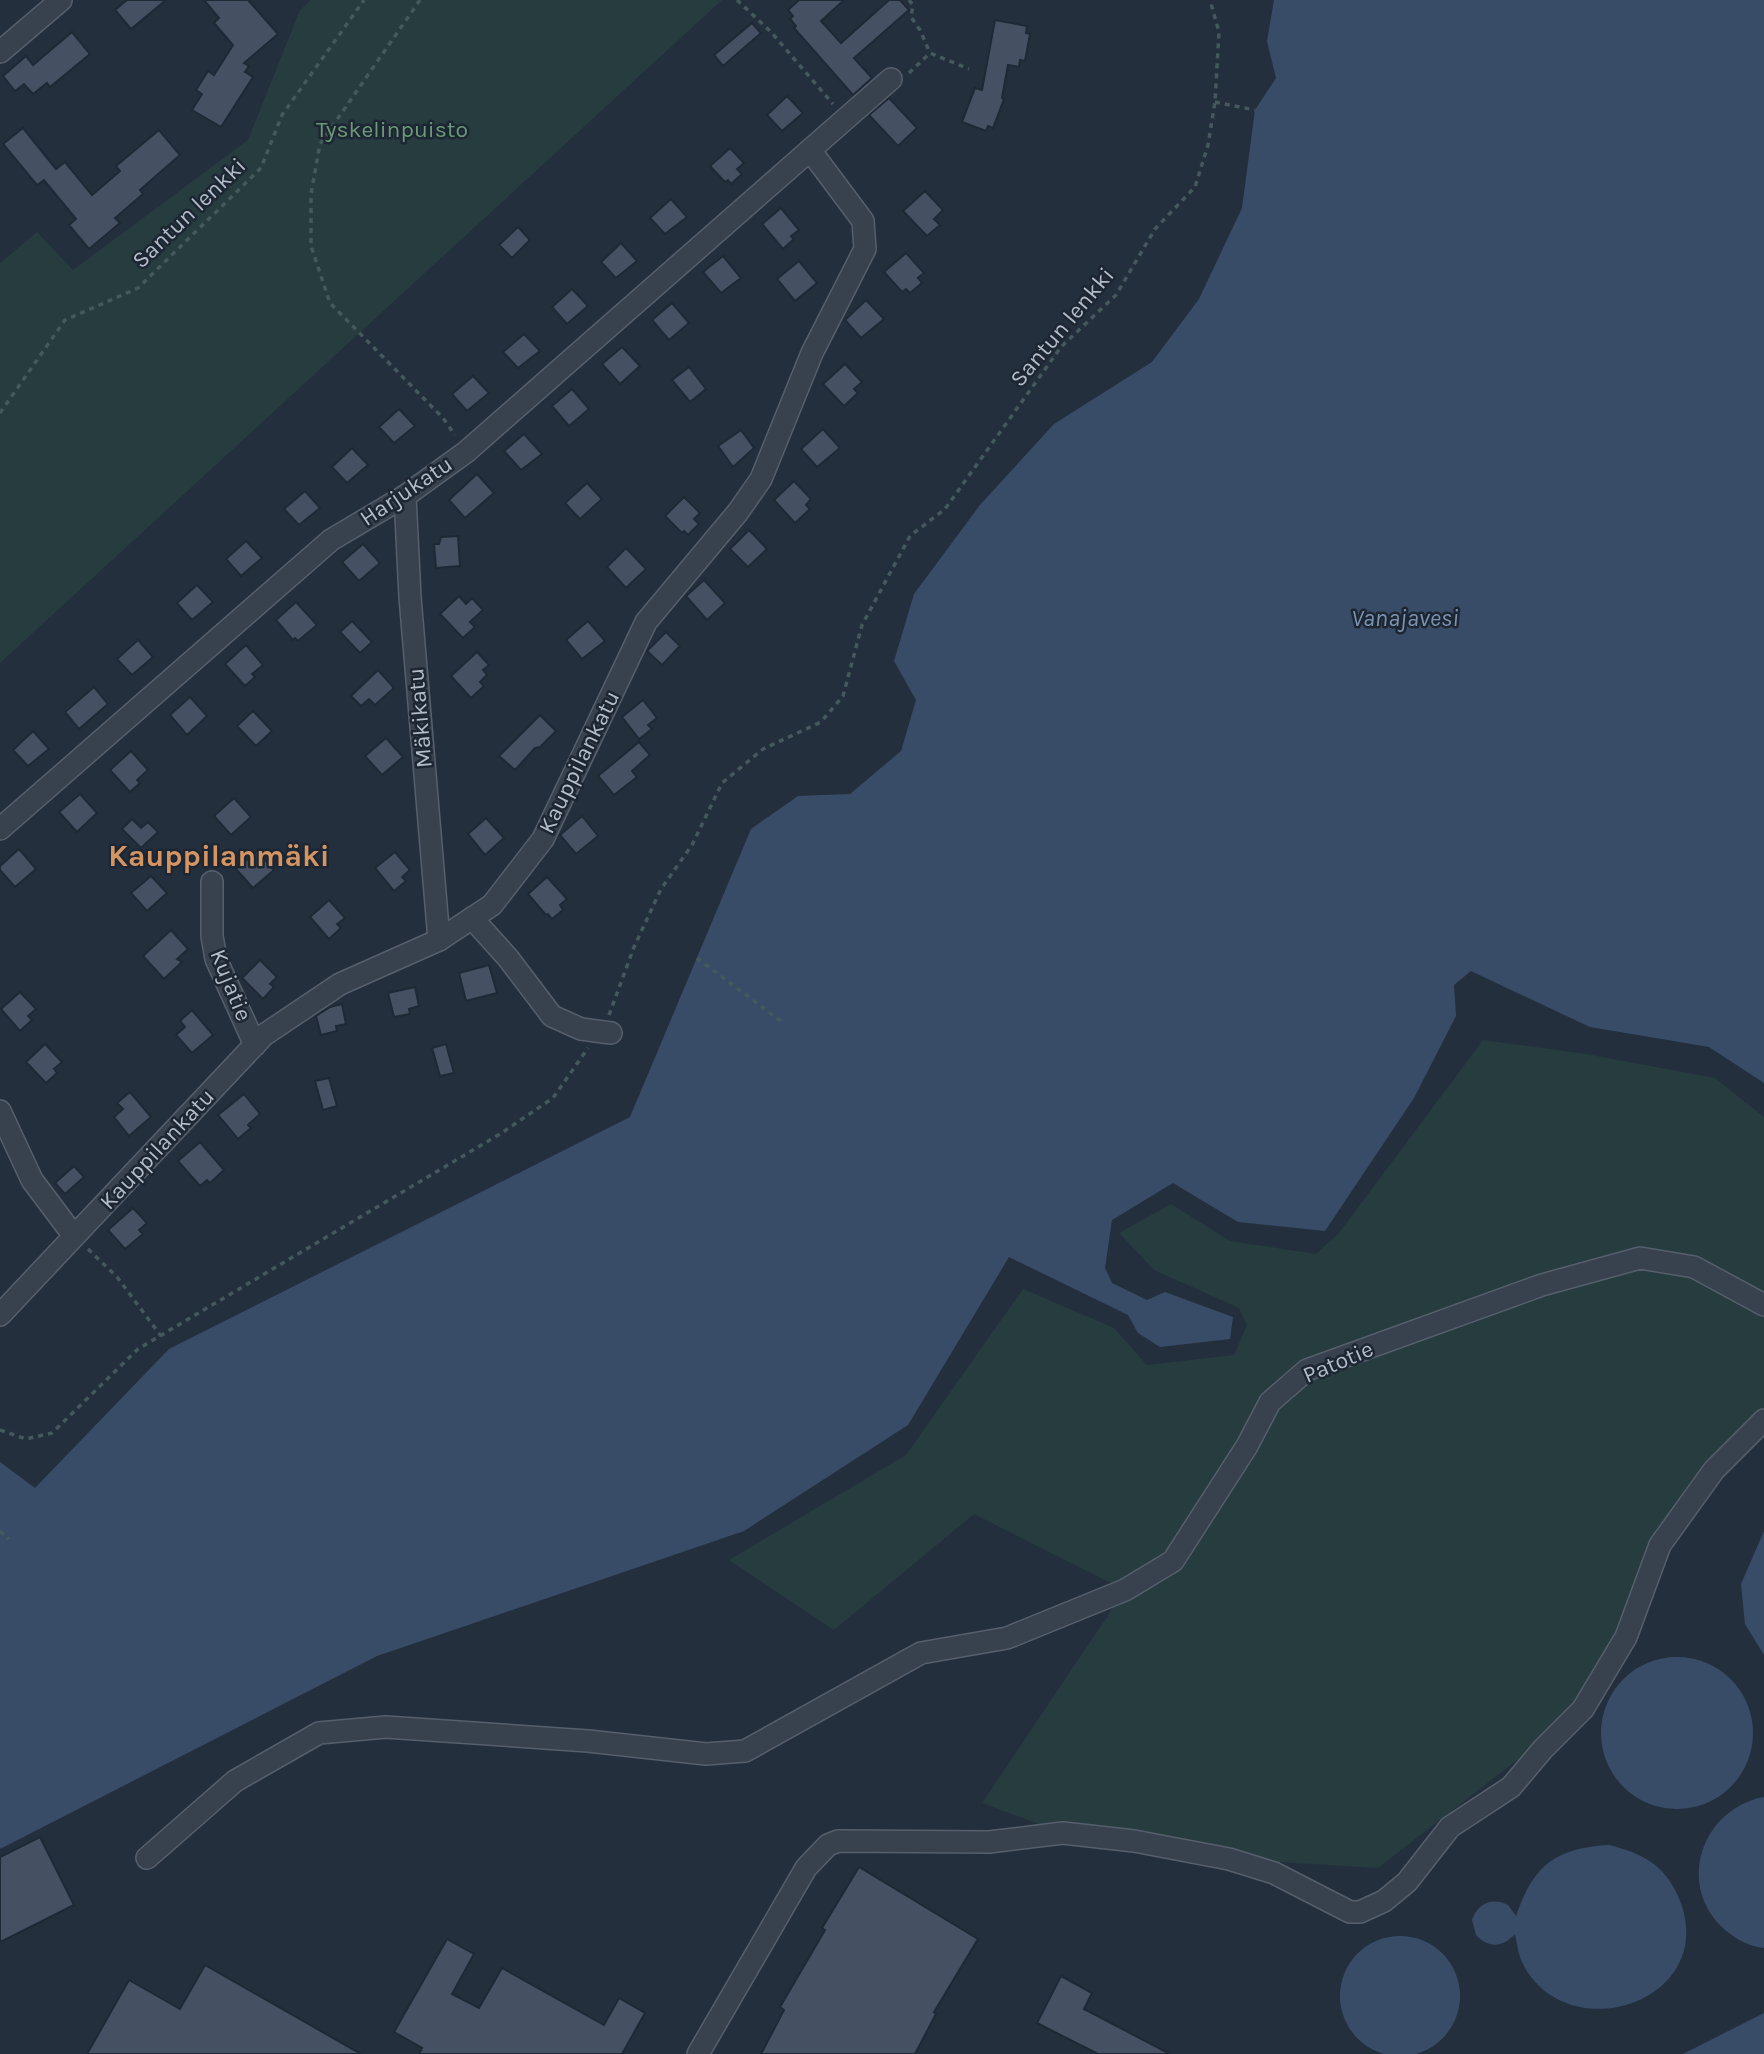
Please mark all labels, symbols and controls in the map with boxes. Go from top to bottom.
park label: Tyskelinpuisto [316,116,468,143]
street label: Santun lenkki [127,152,251,274]
street label: Santun lenkki [1004,262,1120,392]
street label: Harjukatu [355,450,457,532]
water label: Vanajavesi [1351,604,1459,632]
street label: Mäkikatu [402,667,438,769]
street label: Kauppilankatu [533,686,625,838]
district label: Kauppilanmäki [108,838,330,874]
street label: Kujatie [204,945,258,1025]
street label: Kauppilankatu [94,1083,220,1215]
street label: Patotie [1299,1335,1377,1389]

